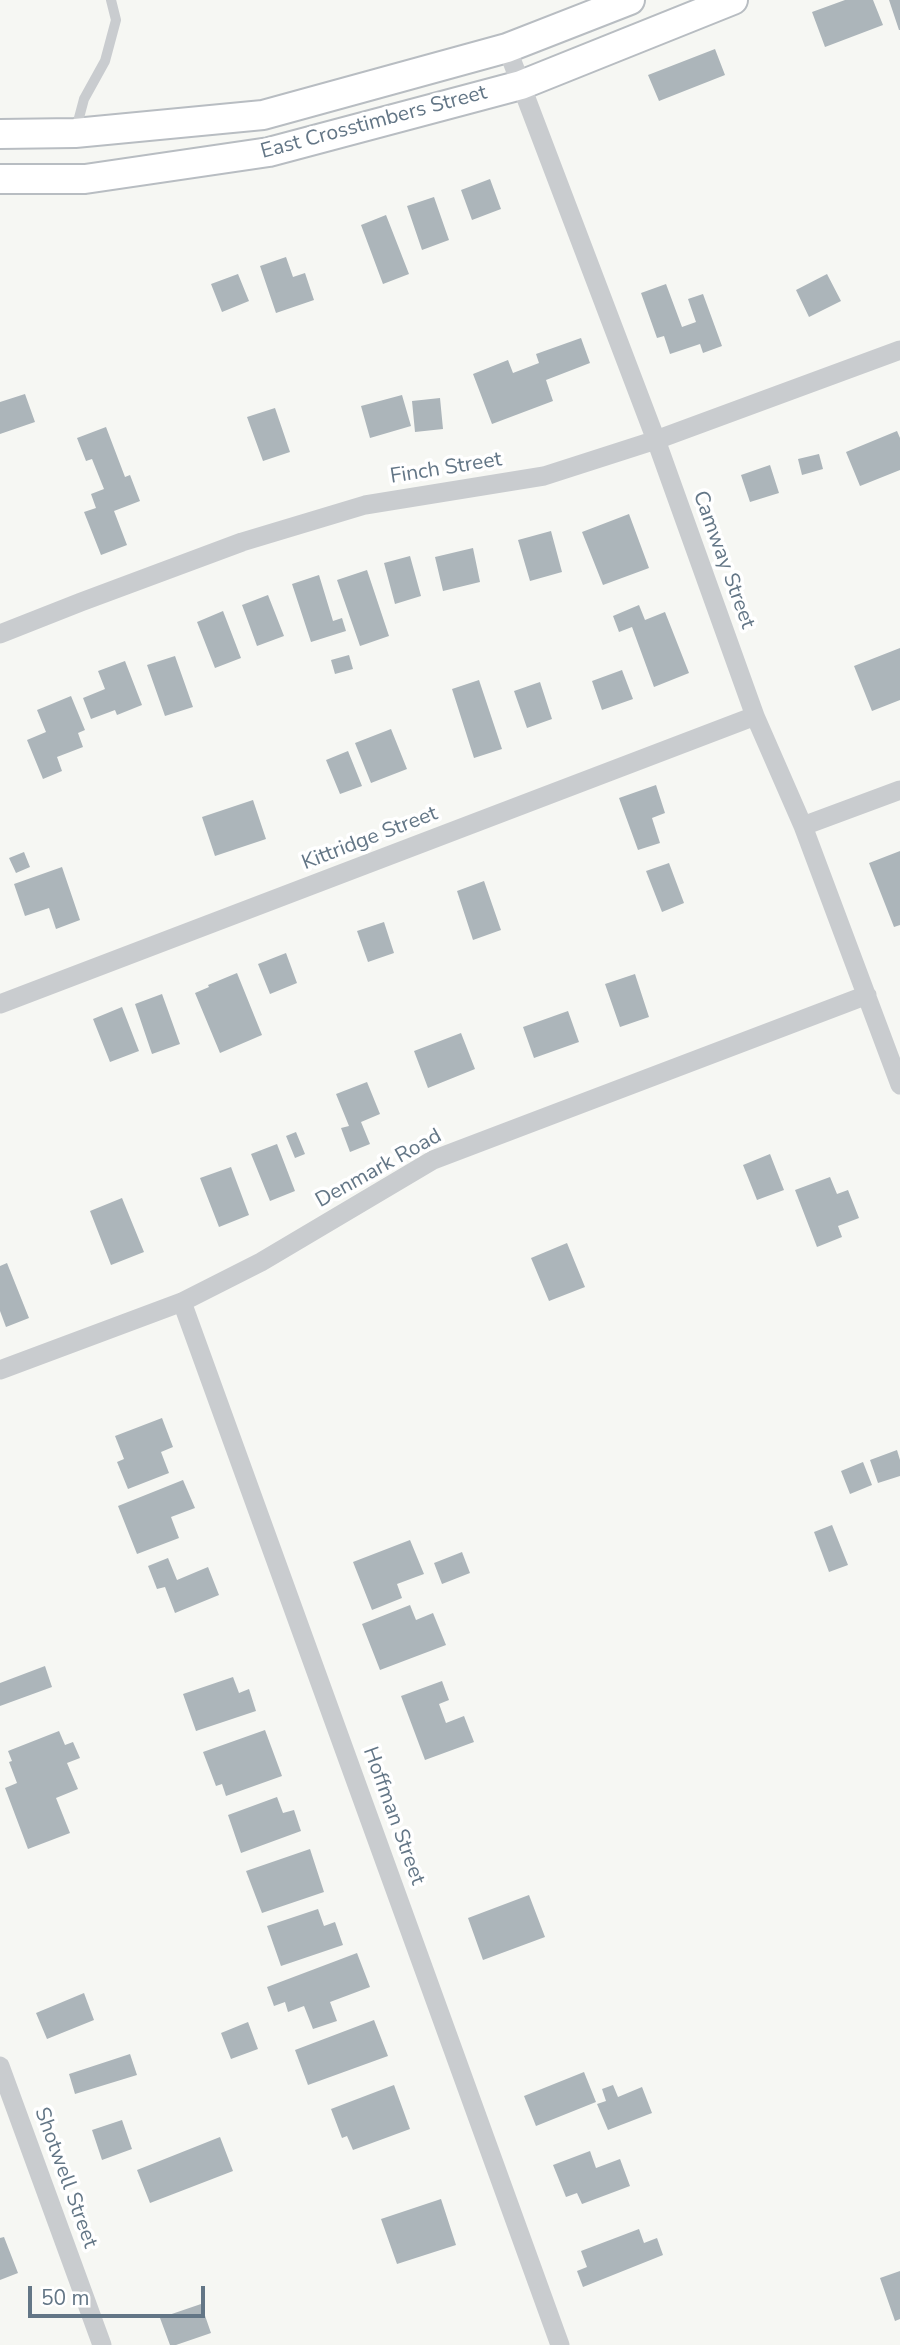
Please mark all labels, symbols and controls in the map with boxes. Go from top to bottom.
street label: East Crosstimbers Street [258,81,490,165]
street label: Finch Street [388,448,504,490]
street label: Camway Street [686,488,760,632]
street label: Kittridge Street [299,802,441,876]
street label: Denmark Road [312,1124,446,1214]
street label: Hoffman Street [356,1744,430,1888]
street label: Shotwell Street [28,2104,102,2252]
scale bar [32,2272,208,2316]
text: 50 m [41,2284,90,2312]

